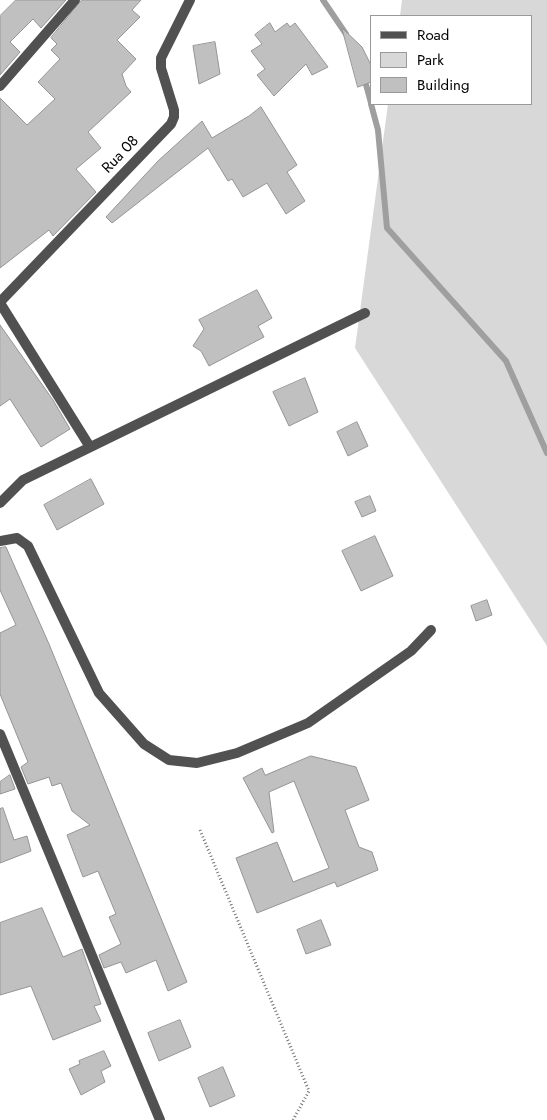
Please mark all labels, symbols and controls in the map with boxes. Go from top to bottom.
legend [370,15,532,105]
text: Road [417,24,449,46]
text: Park [417,49,444,71]
text: Building [417,74,469,96]
street label: Rua 08 [99,132,143,178]

